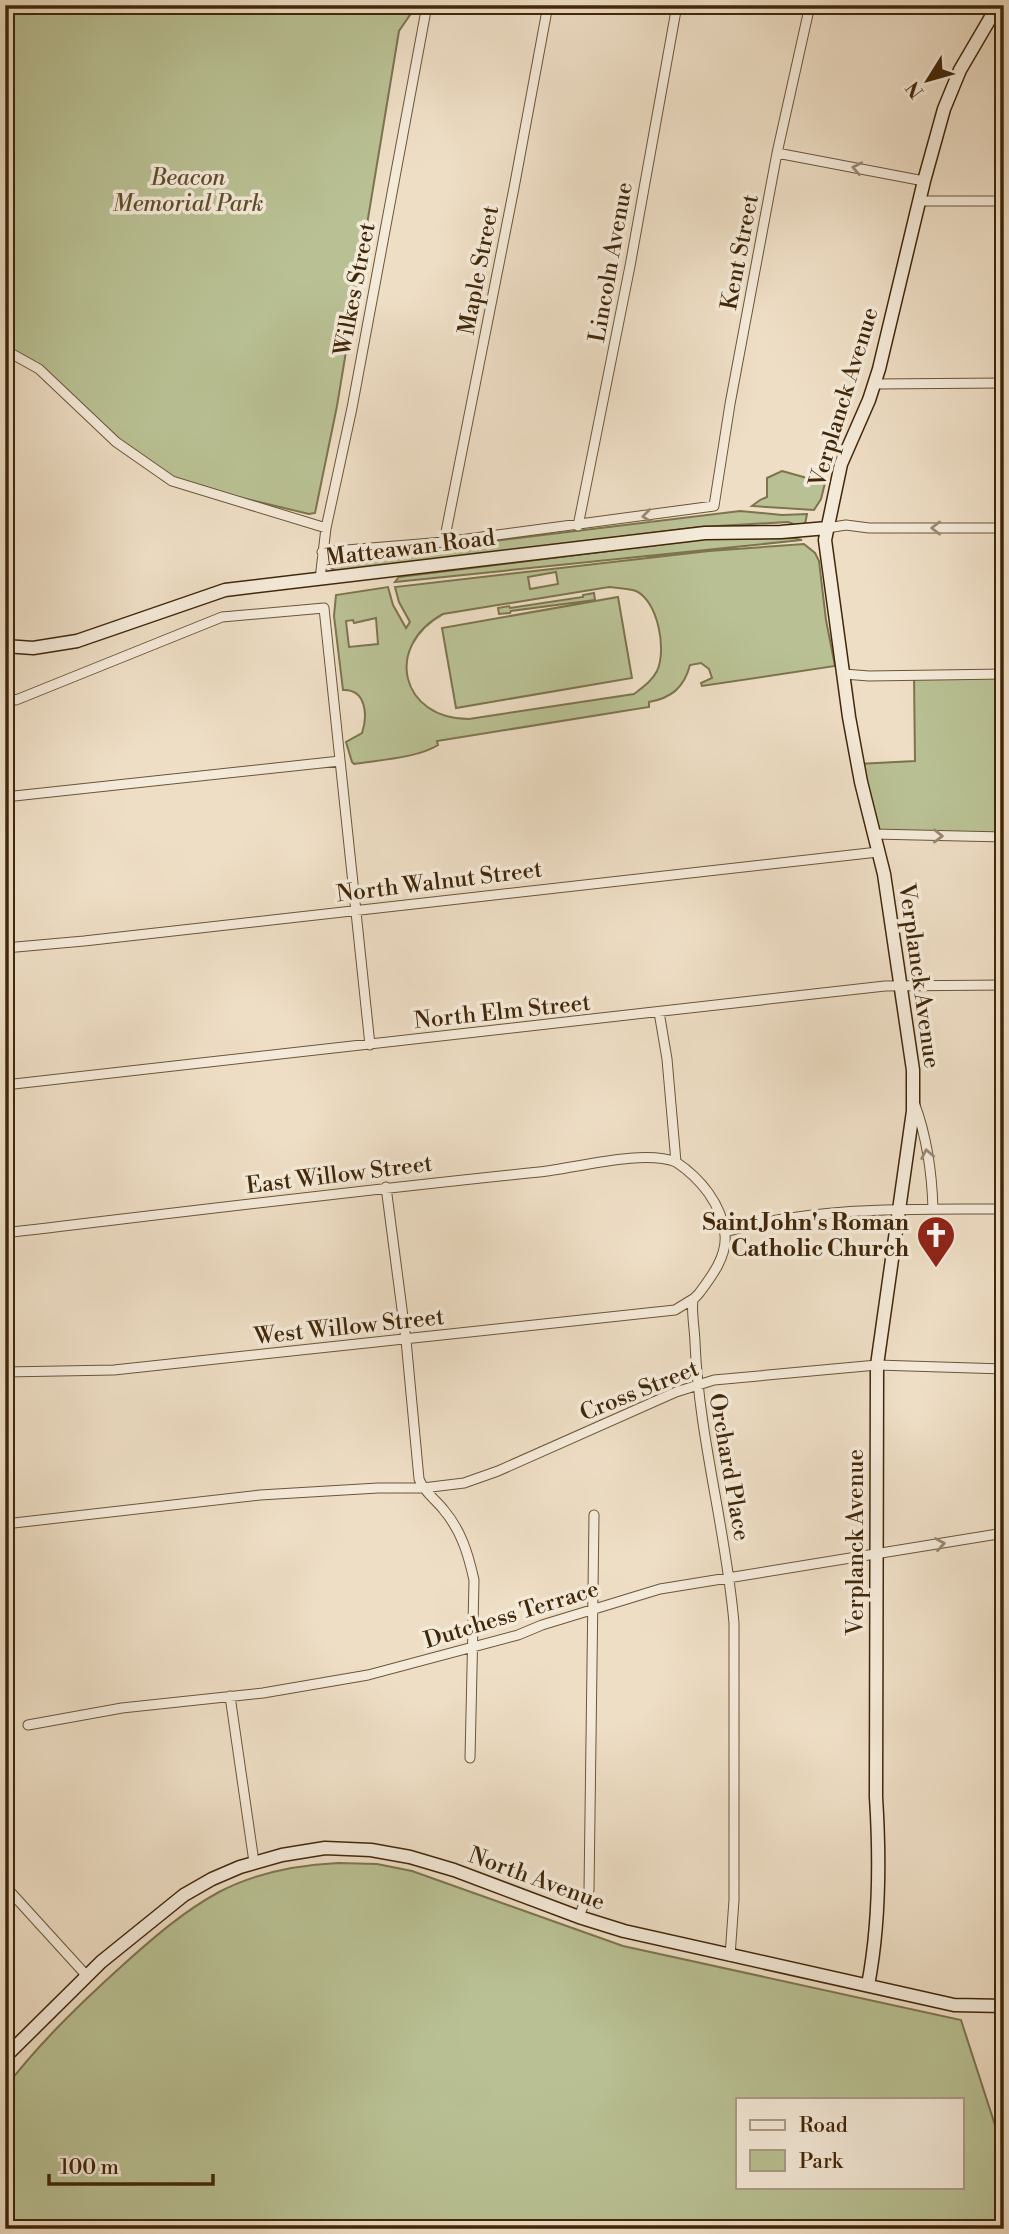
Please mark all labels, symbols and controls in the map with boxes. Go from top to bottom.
north arrow [894,46,964,116]
text: N [901,76,929,103]
one-way arrow [851,162,863,177]
park label: Beacon Memorial Park [113,164,263,218]
street label: Lincoln Avenue [583,180,639,344]
street label: Kent Street [715,192,765,312]
street label: Maple Street [453,203,505,337]
street label: Wilkes Street [328,220,382,359]
street label: Verplanck Avenue [803,304,885,491]
one-way arrow [641,508,653,523]
one-way arrow [930,520,940,536]
street label: Matteawan Road [324,524,497,572]
one-way arrow [934,828,944,844]
street label: North Walnut Street [335,855,544,909]
street label: Verplanck Avenue [892,881,946,1070]
street label: North Elm Street [412,989,592,1035]
one-way arrow [921,1148,936,1160]
street label: East Willow Street [244,1150,434,1200]
place label: Saint John's Roman Catholic Church [702,1209,909,1263]
church icon: Saint John's Roman Catholic Church [915,1214,957,1269]
street label: West Willow Street [252,1303,446,1351]
street label: Cross Street [576,1354,703,1427]
street label: Orchard Place [702,1391,756,1543]
street label: Verplanck Avenue [842,1449,870,1636]
one-way arrow [934,1537,945,1552]
street label: Dutchess Terrace [421,1575,602,1655]
street label: North Avenue [465,1841,609,1917]
legend [736,2098,964,2188]
text: Road [799,2113,848,2139]
scale bar [49,2143,214,2187]
text: Park [799,2149,844,2175]
text: 100 m [60,2155,119,2181]

